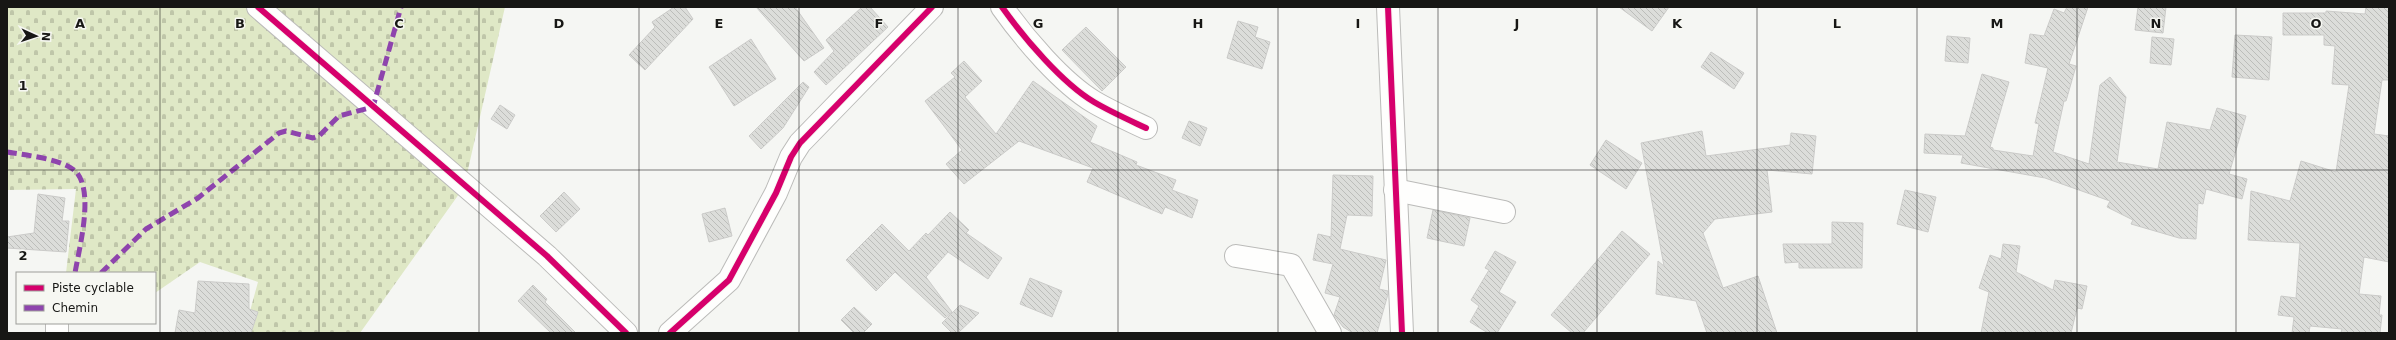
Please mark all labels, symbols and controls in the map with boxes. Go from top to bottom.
north arrow [16,16,56,56]
text: A [75,16,85,31]
text: B [235,16,245,31]
text: C [394,16,404,31]
text: D [554,16,565,31]
text: E [715,16,723,31]
text: F [875,16,883,31]
text: G [1033,16,1043,31]
text: H [1193,16,1203,31]
text: I [1356,16,1360,31]
text: J [1514,16,1519,31]
text: K [1672,16,1683,31]
text: L [1833,16,1841,31]
text: M [1991,16,2003,31]
text: N [2151,16,2161,31]
text: O [2310,16,2322,31]
text: N [39,32,52,41]
text: 1 [18,78,28,93]
text: 2 [18,248,28,263]
legend [16,272,156,324]
text: Piste cyclable [52,281,134,295]
text: Chemin [52,301,98,315]

